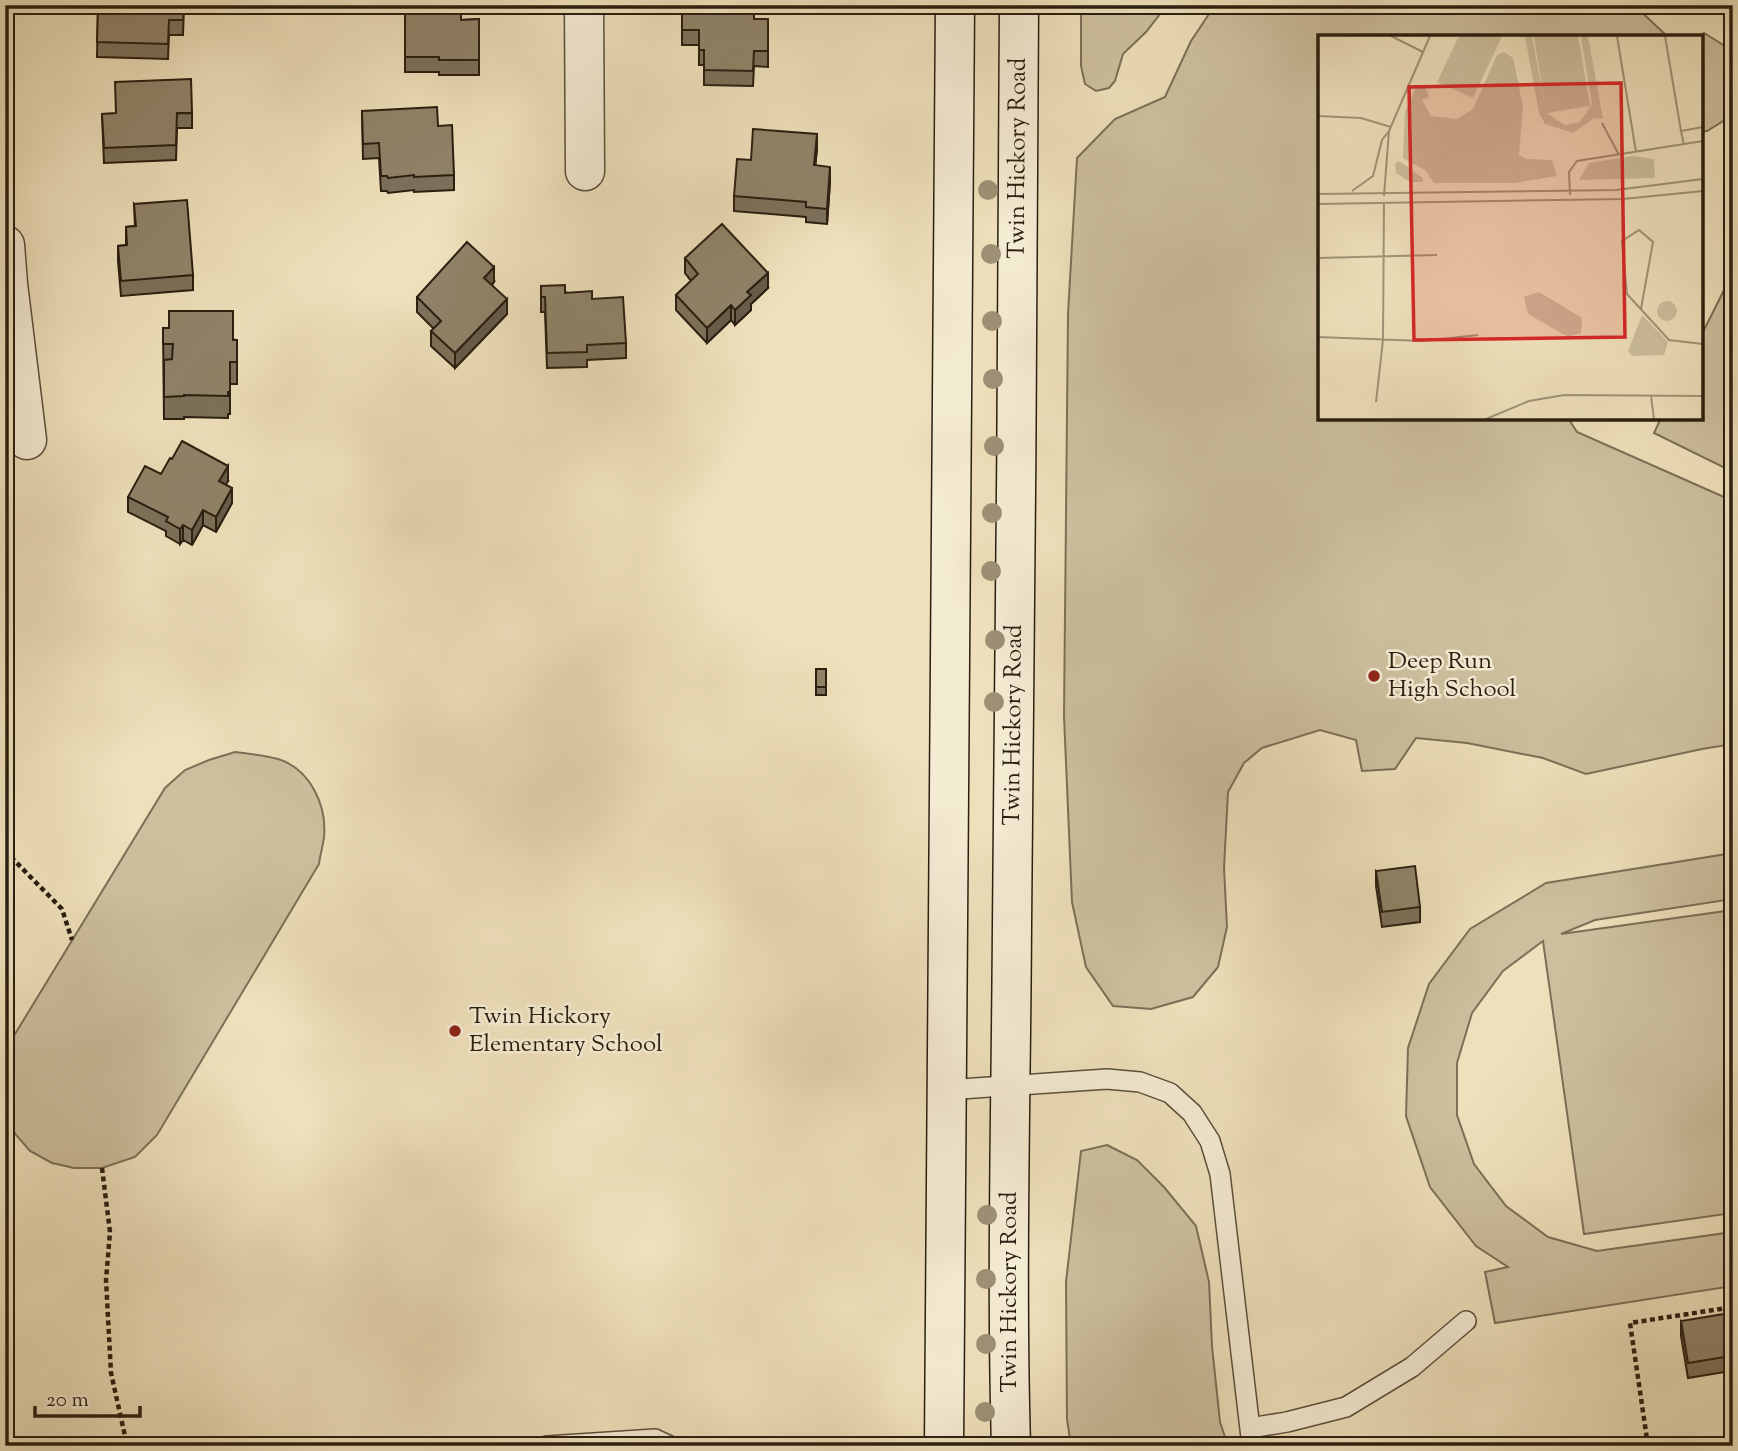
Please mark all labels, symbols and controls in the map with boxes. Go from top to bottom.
inset map [1318,35,1703,420]
street label: Twin Hickory Road [1001,57,1036,259]
street label: Twin Hickory Road [996,624,1032,826]
place label: Deep Run High School [1388,645,1517,707]
marker: Deep Run High School [1366,668,1382,684]
place label: Twin Hickory Elementary School [469,1000,663,1062]
marker: Twin Hickory Elementary School [447,1023,463,1039]
street label: Twin Hickory Road [993,1191,1027,1393]
scale bar [35,1374,140,1418]
text: 20 m [46,1386,89,1416]

